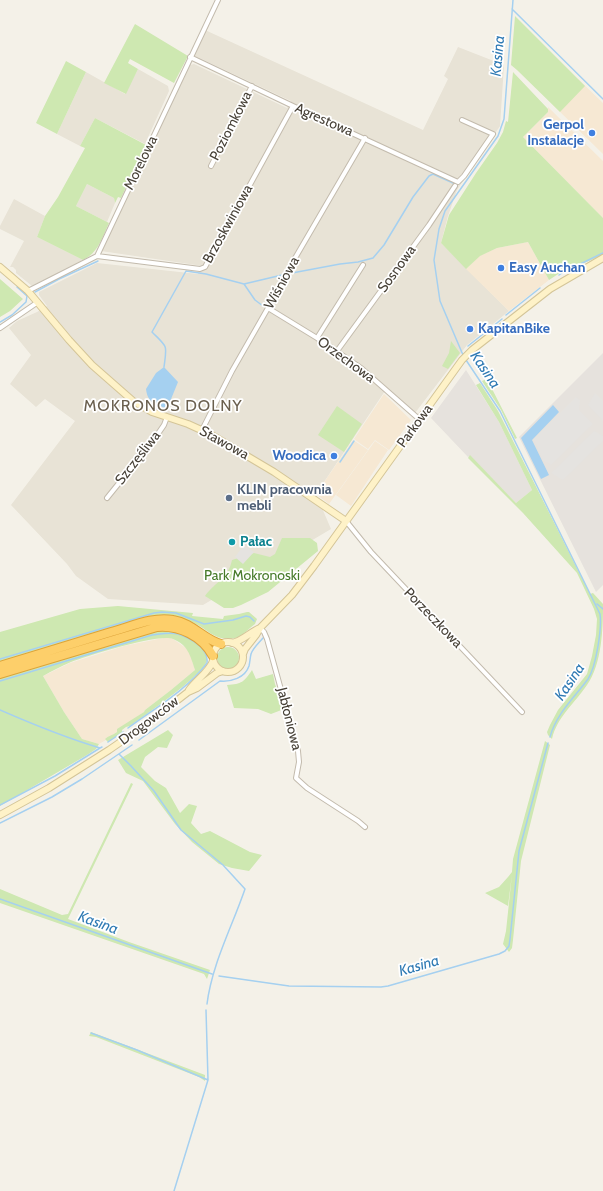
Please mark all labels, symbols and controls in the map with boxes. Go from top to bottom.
water label: Kasina [487,35,509,77]
street label: Poziomkowa [206,89,256,163]
street label: Agrestowa [292,100,356,140]
place label: Gerpol Instalacje [527,117,584,150]
marker: Gerpol Instalacje [587,128,597,138]
street label: Morelowa [121,133,161,193]
street label: Brzoskwiniowa [200,182,256,266]
street label: Sosnowa [374,242,420,296]
street label: Wiśniowa [261,254,303,312]
place label: Easy Auchan [509,260,586,276]
marker: Easy Auchan [496,263,506,273]
place label: KapitanBike [478,321,550,337]
marker: KapitanBike [465,324,475,334]
street label: Orzechowa [314,333,378,387]
water label: Kasina [466,348,504,392]
district label: MOKRONOS DOLNY [83,396,243,416]
street label: Parkowa [394,401,436,451]
street label: Stawowa [196,423,252,463]
street label: Szczęśliwa [112,428,164,488]
place label: Woodica [272,448,326,464]
marker: Woodica [329,451,339,461]
place label: KLIN pracownia mebli [237,482,332,514]
marker: KLIN pracownia mebli [224,493,234,503]
place label: Pałac [240,534,272,550]
marker: Pałac [227,537,237,547]
park label: Park Mokronoski [204,568,300,584]
street label: Porzeczkowa [400,585,466,651]
water label: Kasina [551,660,589,704]
street label: Jabłoniowa [273,686,305,752]
street label: Drogowców [116,693,182,749]
water label: Kasina [76,908,120,938]
water label: Kasina [397,952,441,980]

